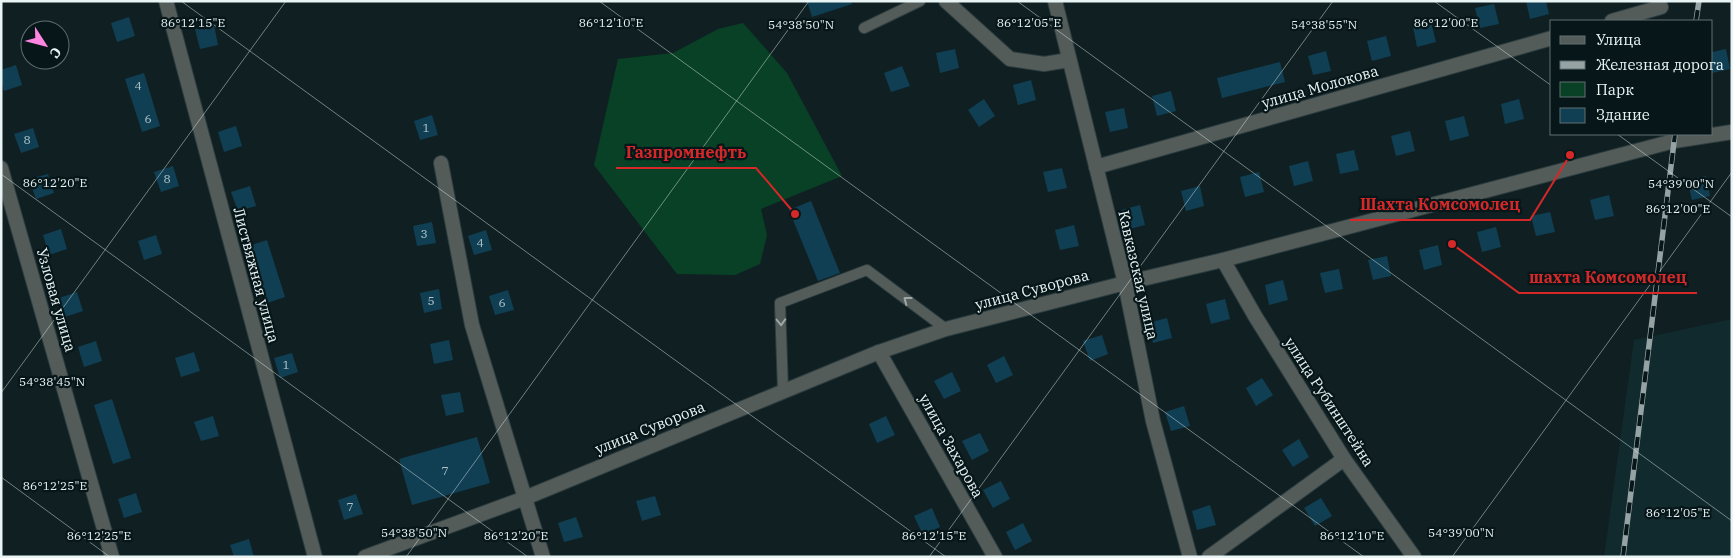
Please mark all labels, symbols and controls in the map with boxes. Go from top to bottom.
text: 86°12'15"E [161,15,225,30]
text: 86°12'10"E [579,15,643,30]
text: 86°12'05"E [997,15,1061,30]
text: 86°12'00"E [1414,15,1478,30]
text: 54°38'50"N [768,17,834,32]
text: 54°38'55"N [1291,17,1357,32]
north arrow [20,20,70,70]
legend [1550,20,1713,135]
text: Улица [1596,30,1641,49]
text: С [45,44,66,62]
text: Железная дорога [1596,55,1724,74]
street label: улица Молокова [1259,61,1380,112]
house number: 4 [134,78,142,93]
text: Парк [1596,80,1634,99]
text: Здание [1596,105,1650,124]
house number: 6 [144,111,152,126]
house number: 1 [422,120,430,135]
house number: 8 [23,132,31,147]
callout: Газпромнефть [616,137,756,168]
text: Газпромнефть [626,142,746,162]
house number: 8 [163,171,171,186]
text: 86°12'20"E [23,175,87,190]
text: 54°39'00"N [1648,176,1714,191]
callout: Шахта Комсомолец [1350,189,1530,220]
text: Шахта Комсомолец [1360,194,1520,214]
text: 86°12'00"E [1646,201,1710,216]
street label: Листвяжная улица [229,205,284,345]
street label: Кавказская улица [1114,208,1163,342]
house number: 3 [420,226,428,241]
house number: 4 [476,235,484,250]
street label: Узловая улица [33,246,80,354]
callout: шахта Комсомолец [1519,262,1697,293]
street label: улица Суворова [973,265,1091,314]
text: шахта Комсомолец [1529,267,1687,287]
house number: 5 [427,293,435,308]
house number: 6 [498,295,506,310]
one-way arrow [903,297,913,306]
one-way arrow [775,318,786,326]
street label: улица Рубинштейна [1280,333,1378,470]
house number: 1 [282,357,290,372]
text: 54°38'45"N [19,374,85,389]
street label: улица Захарова [915,390,988,501]
street label: улица Суворова [592,397,708,458]
house number: 7 [441,463,449,478]
text: 86°12'25"E [23,478,87,493]
house number: 7 [346,499,354,514]
text: 86°12'05"E [1646,505,1710,520]
text: 54°38'50"N [381,525,447,540]
text: 54°39'00"N [1428,525,1494,540]
text: 86°12'25"E [67,528,131,543]
text: 86°12'20"E [484,528,548,543]
text: 86°12'15"E [902,528,966,543]
text: 86°12'10"E [1320,528,1384,543]

